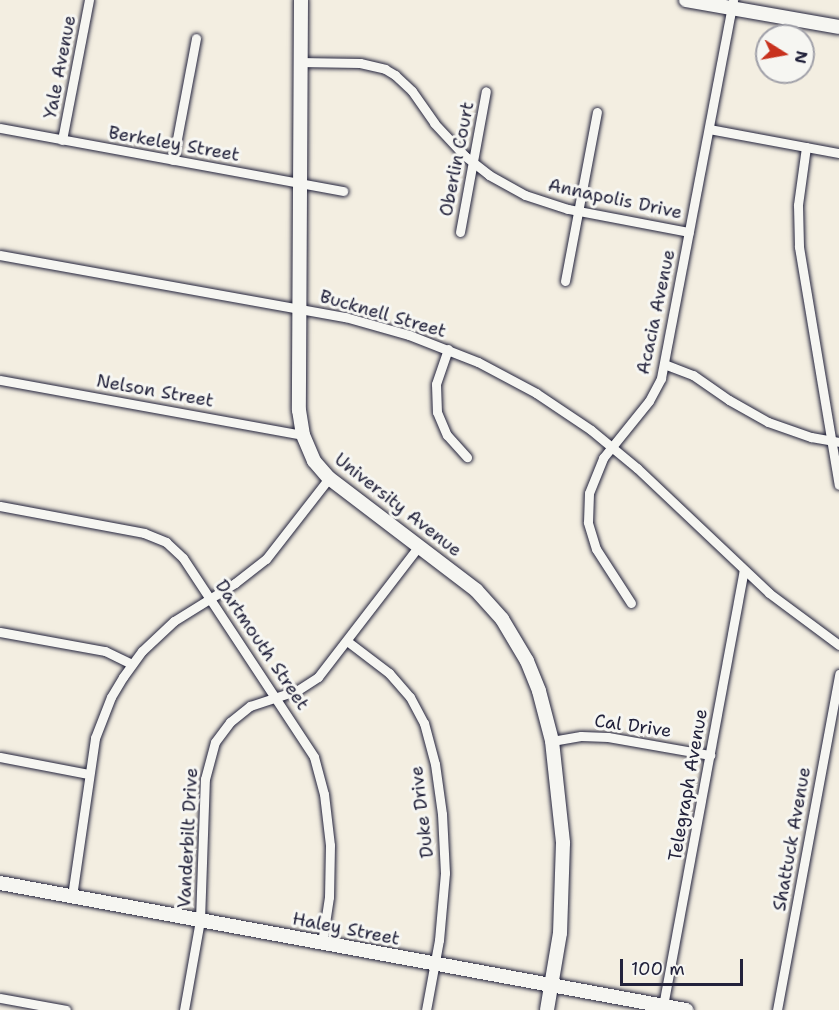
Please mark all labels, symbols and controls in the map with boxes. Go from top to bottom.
street label: Yale Avenue [39,13,81,121]
north arrow [755,24,815,84]
text: N [790,49,813,65]
street label: Oberlin Court [435,100,479,218]
street label: Berkeley Street [107,122,241,166]
street label: Annapolis Drive [546,174,684,224]
street label: Acacia Avenue [632,248,680,376]
street label: Bucknell Street [317,286,449,342]
street label: Nelson Street [95,370,215,412]
street label: University Avenue [330,449,466,561]
street label: Dartmouth Street [210,576,314,714]
street label: Telegraph Avenue [664,707,712,863]
street label: Cal Drive [593,710,673,742]
street label: Duke Drive [406,765,438,859]
street label: Shattuck Avenue [769,765,815,913]
street label: Vanderbilt Drive [174,767,202,909]
street label: Haley Street [291,908,401,950]
scale bar [623,947,746,985]
text: 100 m [631,957,685,981]

